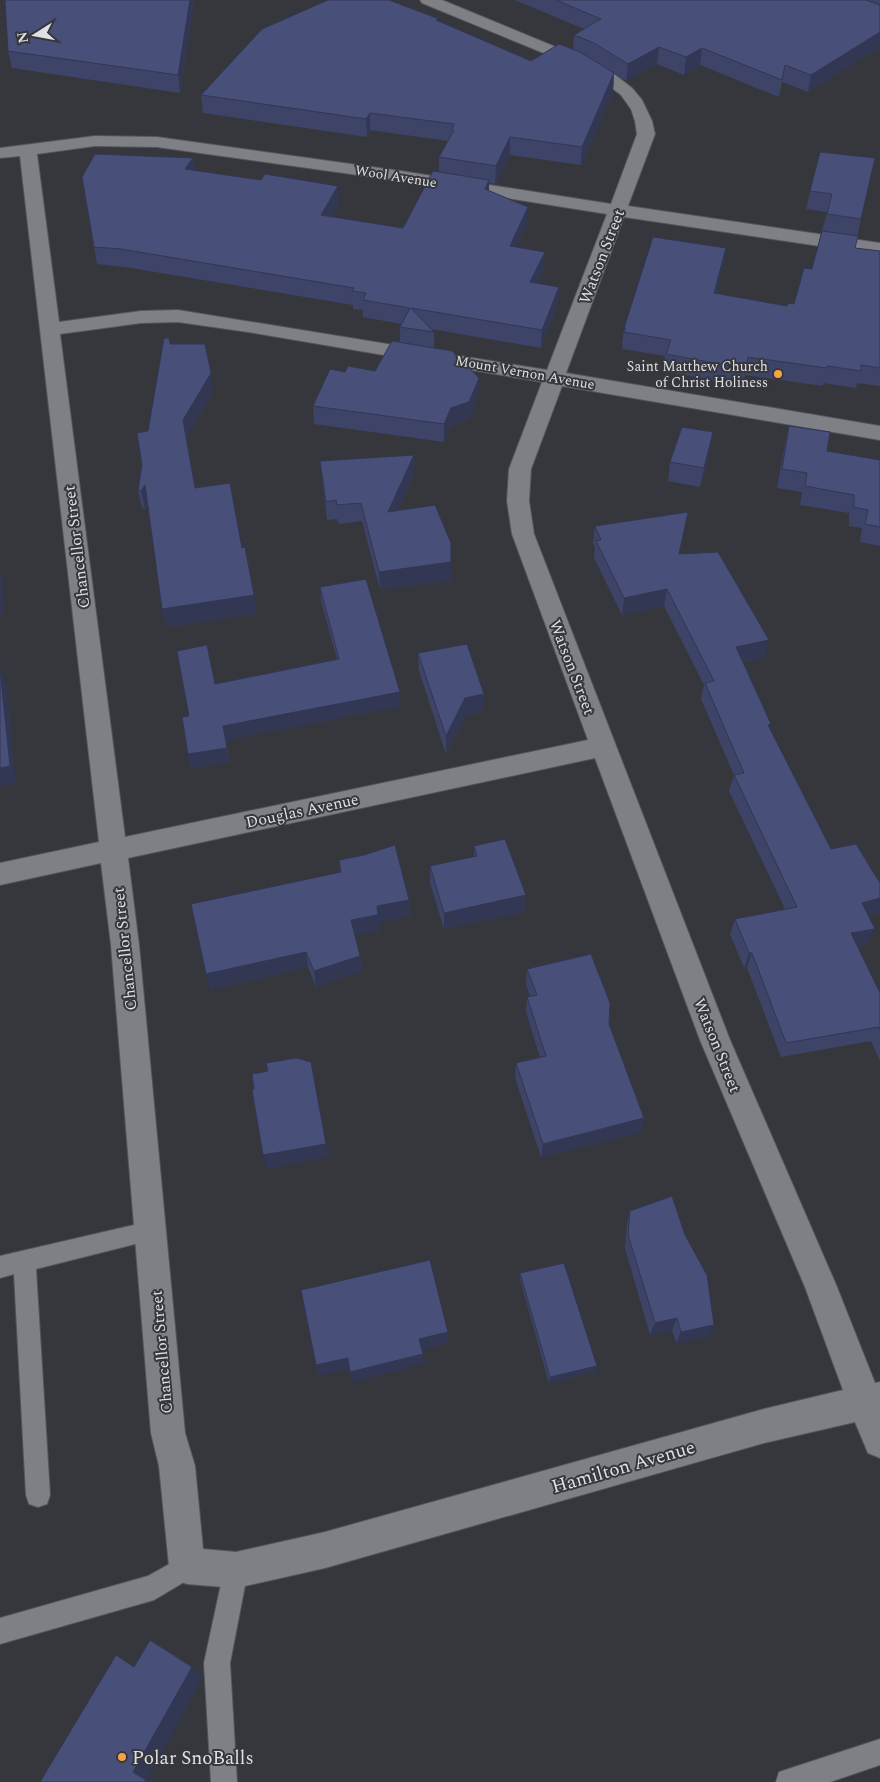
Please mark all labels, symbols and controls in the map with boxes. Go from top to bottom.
north arrow [10,10,60,60]
text: N [11,30,34,45]
street label: Wool Avenue [354,160,439,193]
street label: Watson Street [573,205,631,307]
street label: Mount Vernon Avenue [454,350,596,395]
place label: Saint Matthew Church of Christ Holiness [627,356,768,393]
marker: Saint Matthew Church of Christ Holiness [772,368,784,380]
street label: Chancellor Street [57,484,96,610]
street label: Watson Street [543,617,601,719]
street label: Douglas Avenue [244,787,361,835]
street label: Chancellor Street [107,886,143,1012]
street label: Watson Street [687,995,747,1096]
street label: Chancellor Street [145,1289,179,1415]
street label: Hamilton Avenue [548,1433,699,1502]
place label: Polar SnoBalls [132,1744,254,1773]
marker: Polar SnoBalls [116,1751,128,1763]

